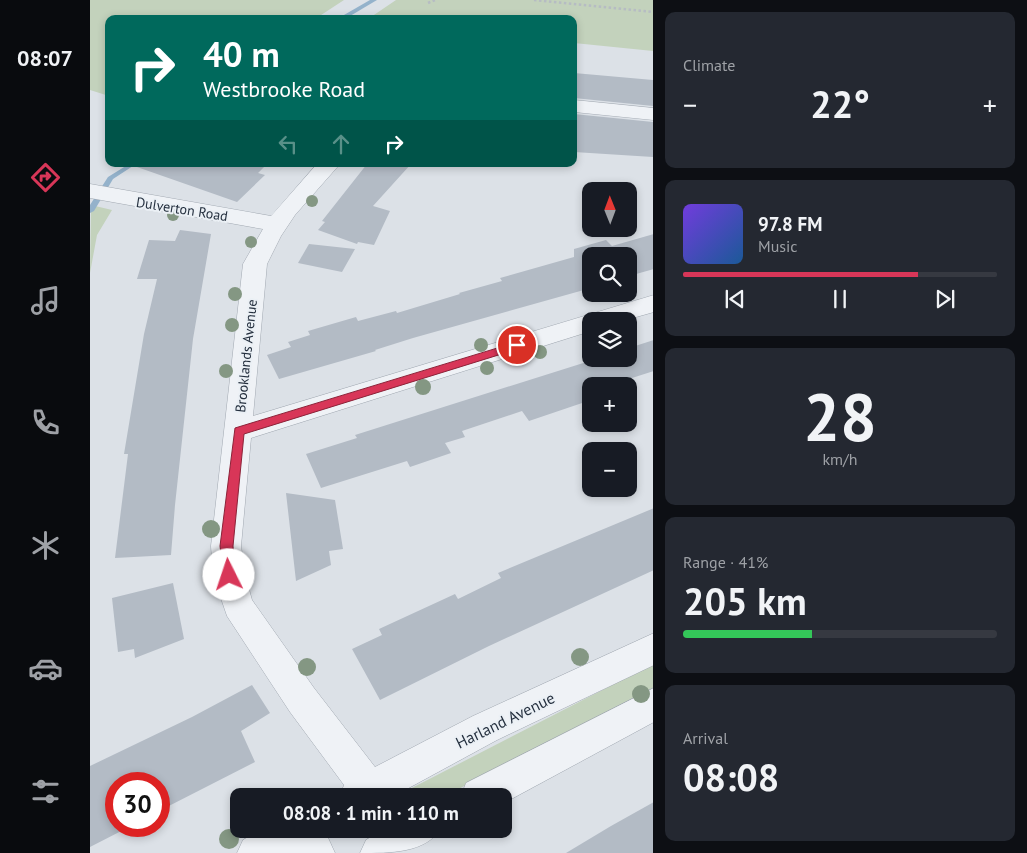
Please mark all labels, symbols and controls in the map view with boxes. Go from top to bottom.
text: 40 m [203,31,280,77]
icon: right [120,35,185,100]
text: 08:07 [17,44,73,72]
text: Climate [683,55,735,75]
text: Westbrooke Road [203,75,365,103]
text: 22° [810,79,870,128]
text: − [683,86,697,123]
text: + [983,86,997,123]
icon: left [274,130,302,158]
icon: ahead [327,130,355,158]
icon: right [380,130,408,158]
icon: directions [28,160,63,195]
north arrow [582,182,638,238]
map controls [582,182,637,497]
street label: Dulverton Road [135,193,229,225]
text: 97.8 FM [758,212,822,236]
text: Music [758,236,798,256]
button: search [582,247,637,302]
icon: music [28,283,63,318]
icon: previous [721,285,749,313]
icon: pause [826,285,854,313]
icon: next [931,285,959,313]
street label: Brooklands Avenue [231,298,261,414]
button: layers [582,312,637,367]
pin [496,324,538,366]
icon: arrive [503,331,531,359]
text: 28 [803,374,877,458]
button: + [582,377,637,432]
icon: phone [28,405,63,440]
button: − [582,442,637,497]
text: km/h [822,449,858,469]
icon: climate [28,528,63,563]
position arrow [202,548,254,600]
text: Range · 41% [683,552,768,572]
text: 205 km [683,576,807,625]
icon: car [28,651,63,686]
street label: Harland Avenue [452,687,558,753]
text: Arrival [683,728,728,748]
text: 08:08 [683,752,779,801]
speed limit sign: 30 [105,772,170,837]
icon: filters [28,774,63,809]
text: 08:08 · 1 min · 110 m [283,801,459,825]

